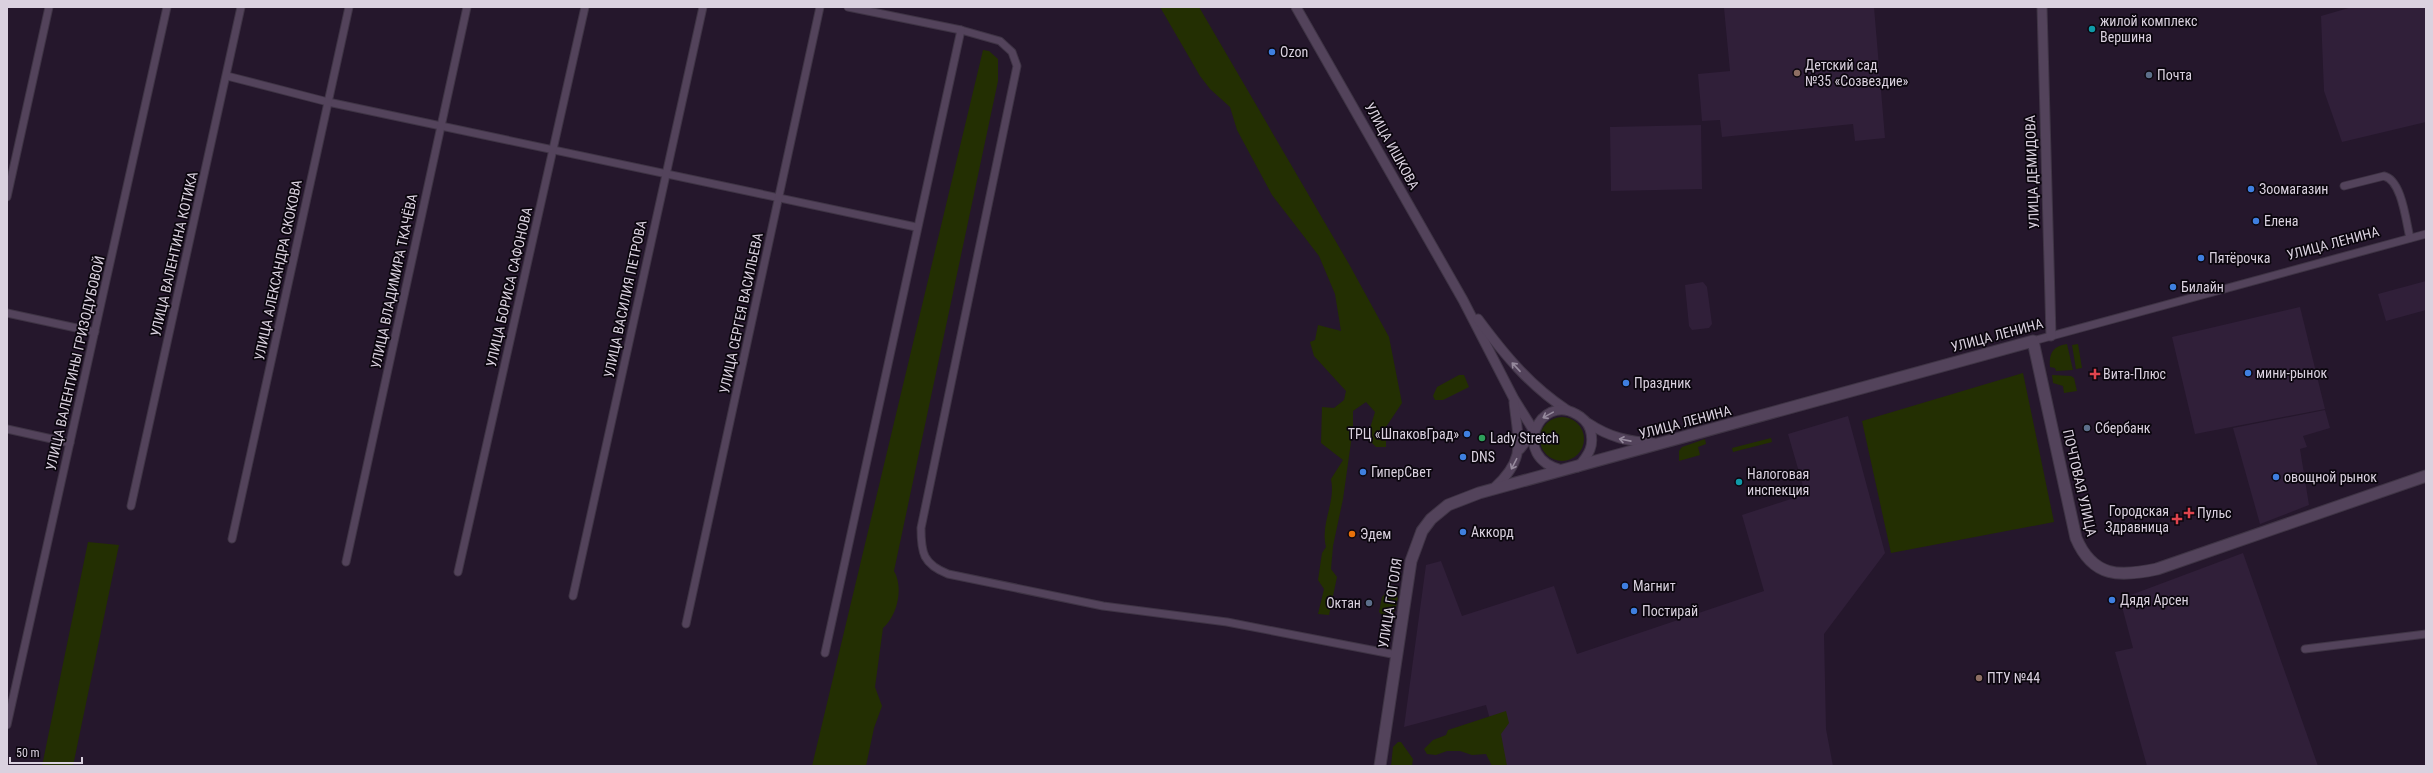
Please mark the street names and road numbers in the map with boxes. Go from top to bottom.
street label: УЛИЦА ИШКОВА [1362,100,1422,192]
street label: УЛИЦА ДЕМИДОВА [2022,115,2042,229]
street label: УЛИЦА ВАЛЕНТИНА КОТИКА [147,170,201,338]
street label: УЛИЦА АЛЕКСАНДРА СКОКОВА [251,178,305,362]
street label: УЛИЦА ВЛАДИМИРА ТКАЧЁВА [368,192,420,370]
street label: УЛИЦА БОРИСА САФОНОВА [483,206,535,368]
street label: УЛИЦА ВАСИЛИЯ ПЕТРОВА [600,219,650,379]
street label: УЛИЦА ЛЕНИНА [2285,223,2381,263]
street label: УЛИЦА СЕРГЕЯ ВАСИЛЬЕВА [716,231,766,395]
street label: УЛИЦА ВАЛЕНТИНЫ ГРИЗОДУБОВОЙ [42,254,108,472]
street label: УЛИЦА ЛЕНИНА [1949,315,2045,355]
street label: УЛИЦА ЛЕНИНА [1637,402,1733,442]
street label: ПОЧТОВАЯ УЛИЦА [2060,428,2100,538]
street label: УЛИЦА ГОГОЛЯ [1375,557,1405,649]

